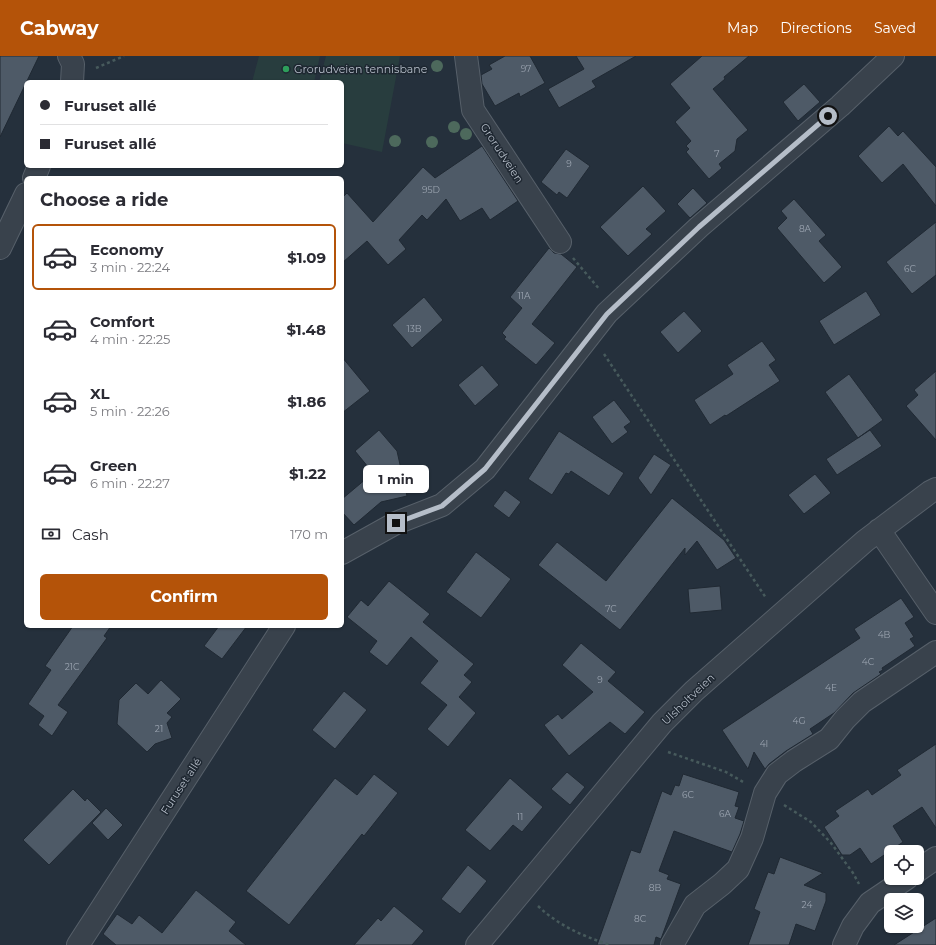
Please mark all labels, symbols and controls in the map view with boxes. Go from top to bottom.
text: Cabway [20,17,99,40]
text: Map [727,19,758,37]
text: Directions [780,19,852,37]
text: Saved [874,19,916,37]
place label: Grorudveien tennisbane [294,62,428,76]
house number: 97 [521,63,531,74]
marker: Grorudveien tennisbane [281,64,291,74]
text: Furuset allé [64,96,156,115]
route start [819,107,837,125]
street label: Grorudveien [477,120,527,186]
text: Furuset allé [64,134,156,153]
house number: 7 [714,148,720,159]
house number: 9 [566,158,572,169]
house number: 95D [422,184,440,195]
text: Choose a ride [40,189,168,211]
house number: 8A [799,223,812,234]
icon: car [42,239,78,275]
text: Economy [90,240,163,259]
text: $1.09 [287,248,326,267]
text: 3 min · 22:24 [90,259,170,275]
house number: 6C [904,263,917,274]
house number: 11A [518,290,531,301]
icon: car [42,311,78,347]
text: Comfort [90,312,155,331]
text: $1.48 [286,320,326,339]
house number: 13B [406,323,422,334]
text: 4 min · 22:25 [90,331,170,347]
icon: car [42,383,78,419]
text: XL [90,384,109,403]
text: $1.86 [287,392,326,411]
text: 5 min · 22:26 [90,403,170,419]
icon: car [42,455,78,491]
text: Green [90,456,137,475]
text: $1.22 [289,464,326,483]
callout: 1 min [363,465,429,493]
text: 1 min [378,471,414,487]
text: 6 min · 22:27 [90,475,170,491]
route end [387,514,405,532]
icon: cash [40,523,62,545]
text: Cash [72,525,109,544]
text: 170 m [290,526,328,542]
button: Confirm [40,574,328,620]
house number: 7C [605,603,617,614]
house number: 4B [878,629,891,640]
house number: 4C [862,656,875,667]
house number: 21C [65,661,80,672]
street label: Ulsholtveien [659,670,717,728]
house number: 9 [597,674,603,685]
house number: 4E [825,682,837,693]
house number: 4G [793,715,806,726]
house number: 21 [155,723,163,734]
house number: 4I [760,738,768,749]
street label: Furuset allé [158,755,205,817]
house number: 6C [682,789,695,800]
house number: 6A [719,808,732,819]
house number: 11 [517,811,523,822]
map controls [884,845,924,933]
button: locate [884,845,924,885]
house number: 8B [649,882,661,893]
button: layers [884,893,924,933]
house number: 24 [802,899,812,910]
house number: 8C [634,913,647,924]

